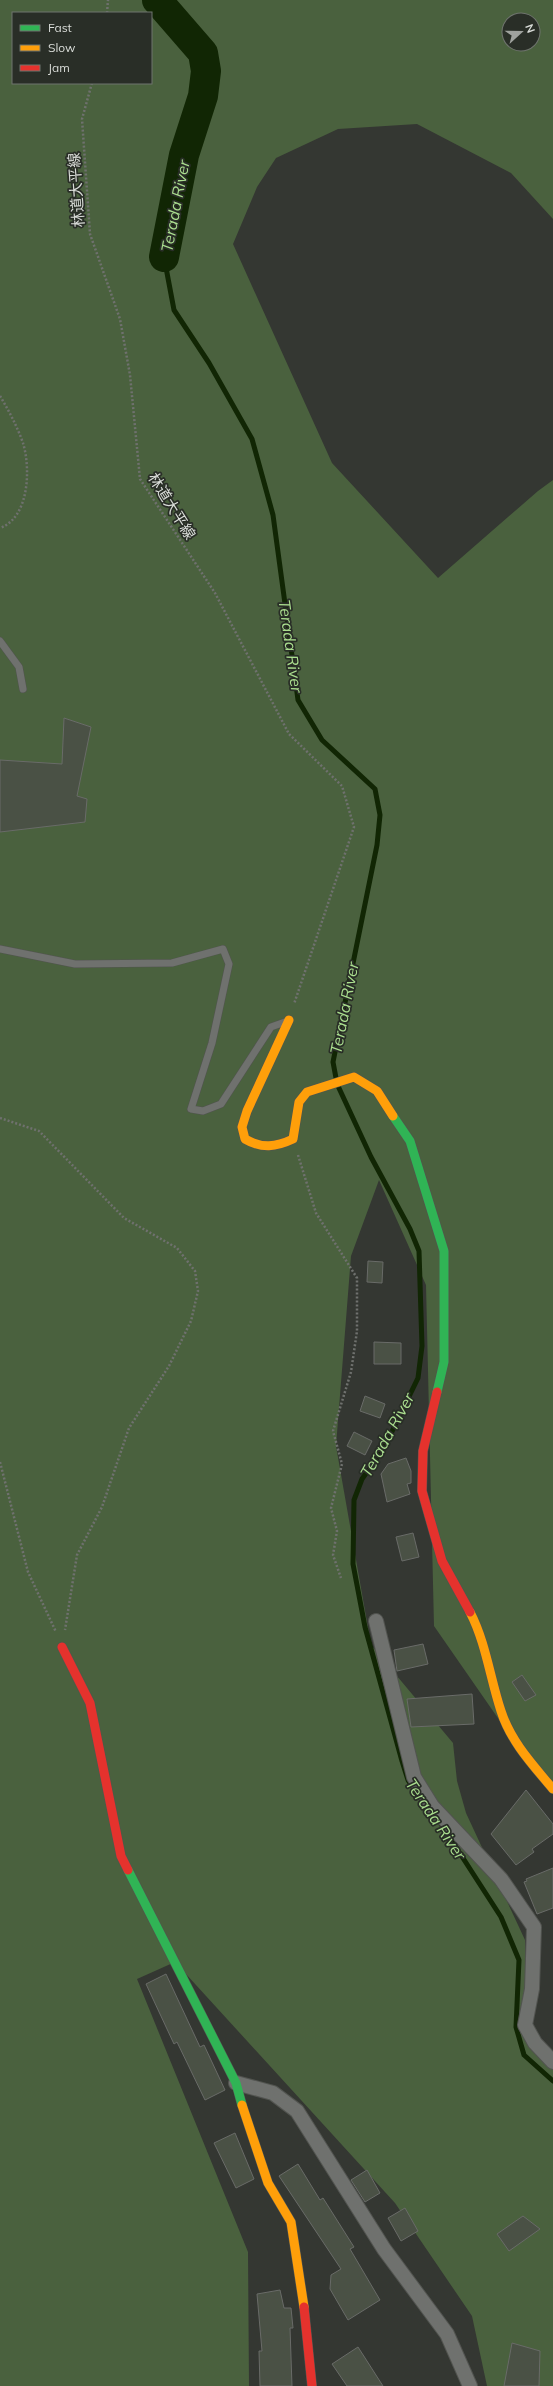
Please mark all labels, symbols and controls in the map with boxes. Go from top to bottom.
legend [12,12,152,84]
north arrow [501,12,541,52]
text: Fast [48,20,72,35]
text: N [522,22,538,35]
text: Slow [48,40,76,55]
text: Jam [48,60,70,75]
street label: 林道大平線 [64,152,88,228]
water label: Terada River [156,157,194,254]
street label: 林道大平線 [144,469,200,543]
water label: Terada River [275,598,308,695]
water label: Terada River [325,959,363,1056]
water label: Terada River [356,1388,419,1481]
water label: Terada River [402,1775,471,1864]

